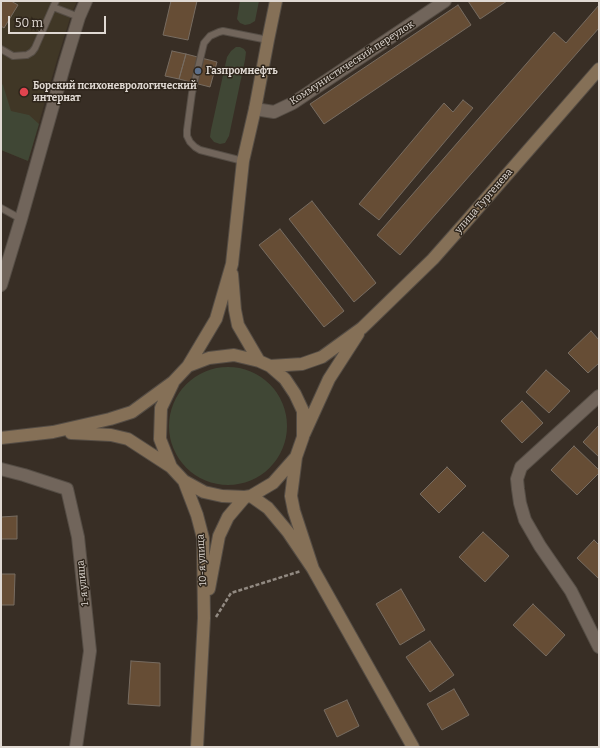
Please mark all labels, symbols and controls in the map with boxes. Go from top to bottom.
scale bar [10,8,108,34]
text: 50 m [15,16,43,30]
street label: Коммунистический переулок [288,18,416,108]
place label: Газпромнефть [206,65,278,77]
marker: Газпромнефть [193,66,203,76]
place label: Борский психоневрологический интернат [33,80,197,104]
marker: Борский психоневрологический интернат [18,86,30,98]
street label: улица Тургенева [453,166,515,236]
street label: 10-я улица [195,534,209,586]
street label: 1-я улица [75,560,91,606]

